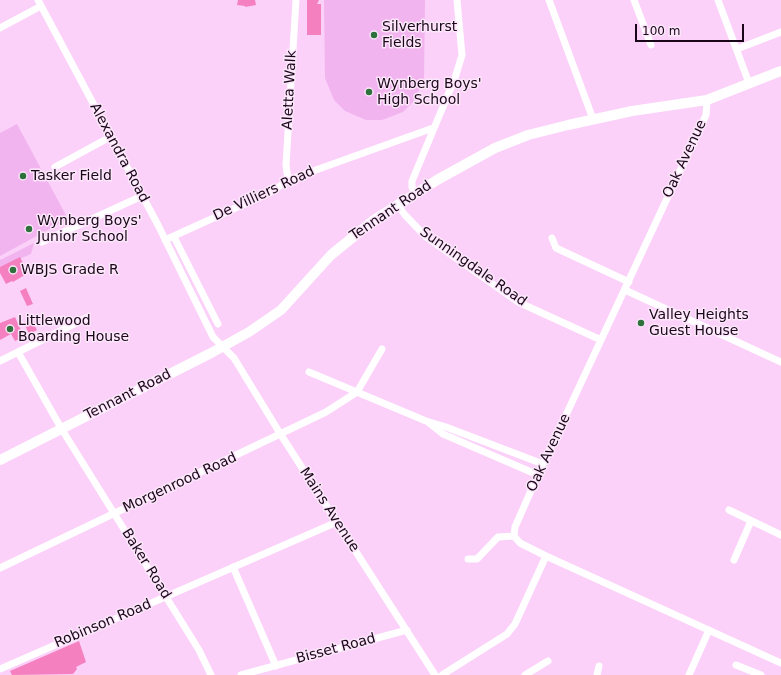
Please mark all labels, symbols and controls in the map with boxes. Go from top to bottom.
scale bar [637,16,746,42]
place label: Silverhurst Fields [382,19,457,52]
text: 100 m [642,24,680,38]
marker: Silverhurst Fields [369,30,379,40]
street label: Aletta Walk [280,50,300,130]
place label: Wynberg Boys' High School [377,76,482,108]
marker: Wynberg Boys' High School [364,87,374,97]
street label: Alexandra Road [86,100,152,206]
street label: Oak Avenue [660,117,710,201]
street label: De Villiers Road [211,163,317,225]
place label: Tasker Field [31,168,112,184]
marker: Tasker Field [18,171,28,181]
street label: Tennant Road [347,177,435,245]
place label: Wynberg Boys' Junior School [37,213,142,246]
marker: Wynberg Boys' Junior School [24,224,34,234]
street label: Sunningdale Road [416,224,530,310]
place label: WBJS Grade R [21,262,119,278]
marker: WBJS Grade R [8,265,18,275]
place label: Valley Heights Guest House [649,307,749,340]
place label: Littlewood Boarding House [18,313,129,346]
marker: Valley Heights Guest House [636,318,646,328]
marker: Littlewood Boarding House [5,324,15,334]
street label: Tennant Road [82,366,174,424]
street label: Oak Avenue [524,411,574,495]
street label: Morgenrood Road [120,449,240,517]
street label: Mains Avenue [295,465,363,555]
street label: Baker Road [118,526,174,602]
street label: Robinson Road [52,596,154,652]
street label: Bisset Road [294,630,378,668]

